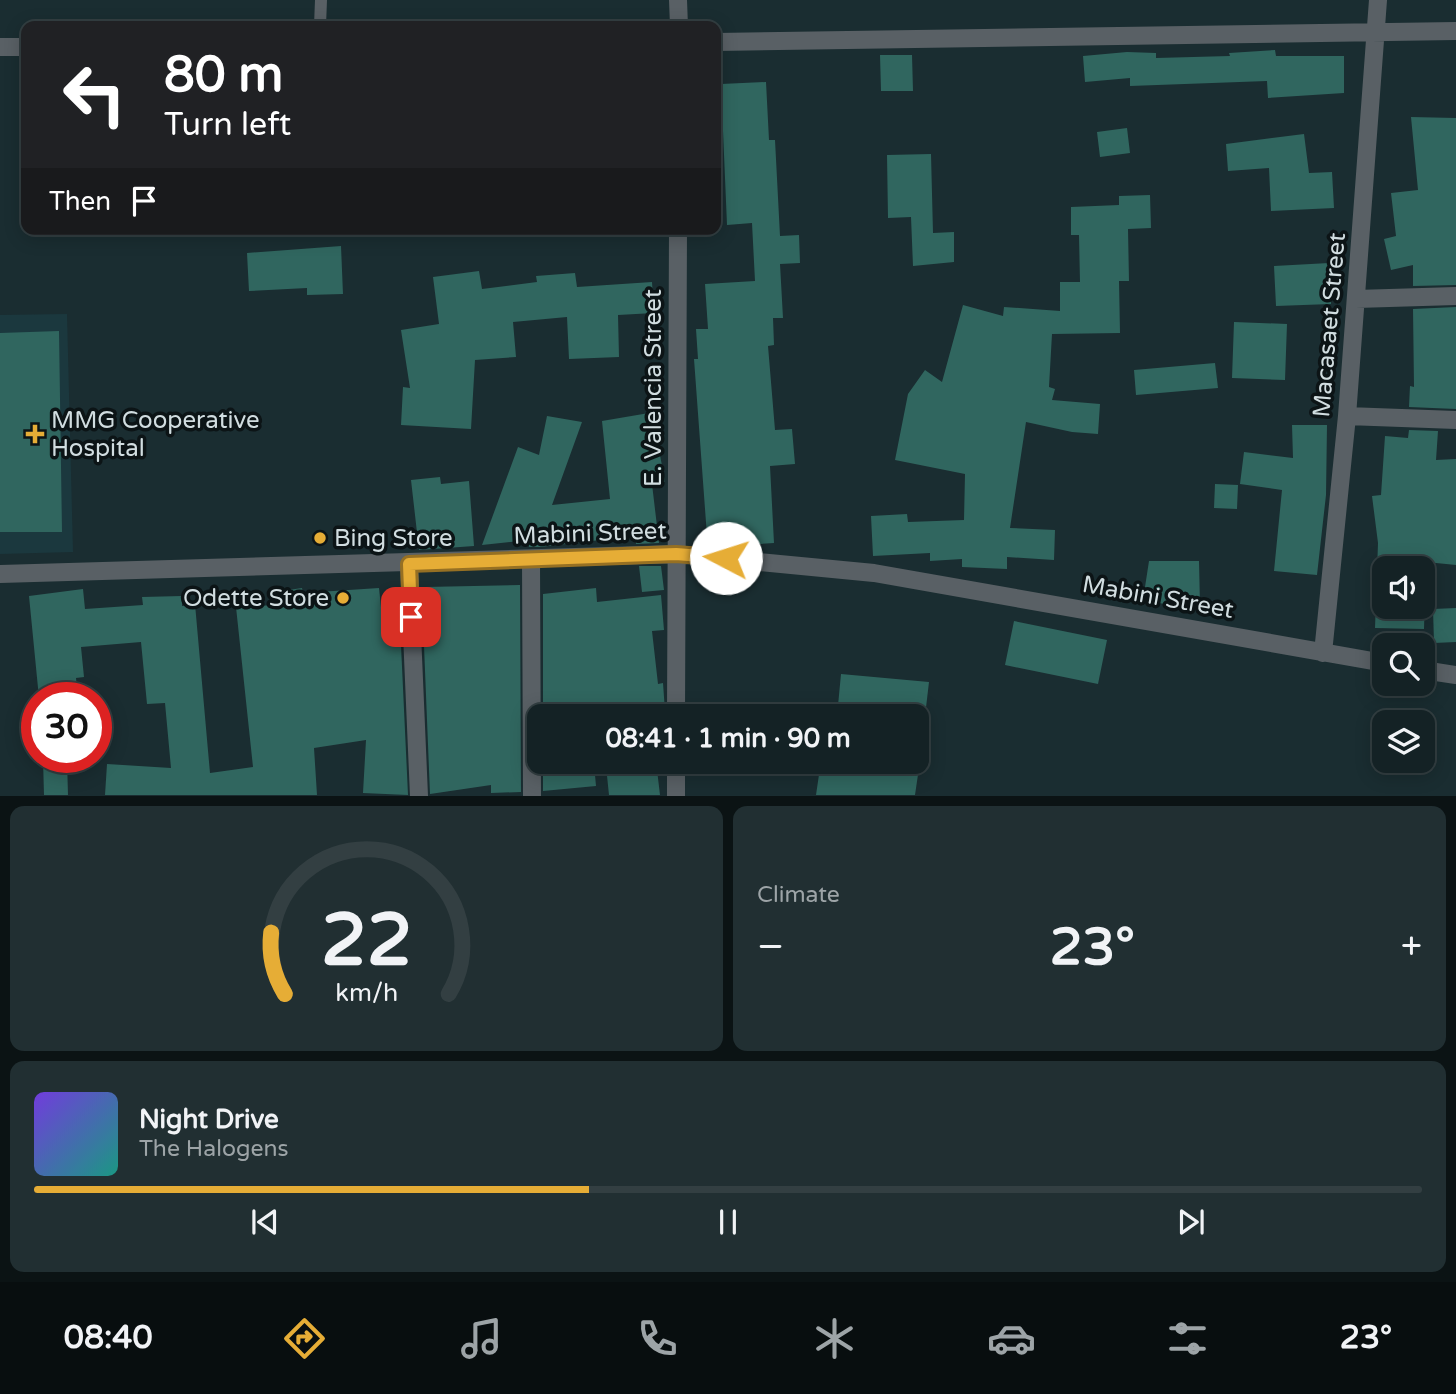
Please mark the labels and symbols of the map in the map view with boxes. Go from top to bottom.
street label: Macasaet Street [1307,231,1352,419]
street label: E. Valencia Street [639,289,668,487]
place label: MMG Cooperative Hospital [51,406,260,463]
marker: MMG Cooperative Hospital [25,424,45,444]
street label: Mabini Street [513,516,667,551]
position arrow [689,521,763,595]
place label: Bing Store [334,524,453,553]
marker: Bing Store [312,530,328,546]
street label: Mabini Street [1080,570,1236,625]
place label: Odette Store [183,584,329,613]
pin [381,587,441,647]
marker: Odette Store [335,590,351,606]
speed limit sign: 30 [21,682,112,773]

